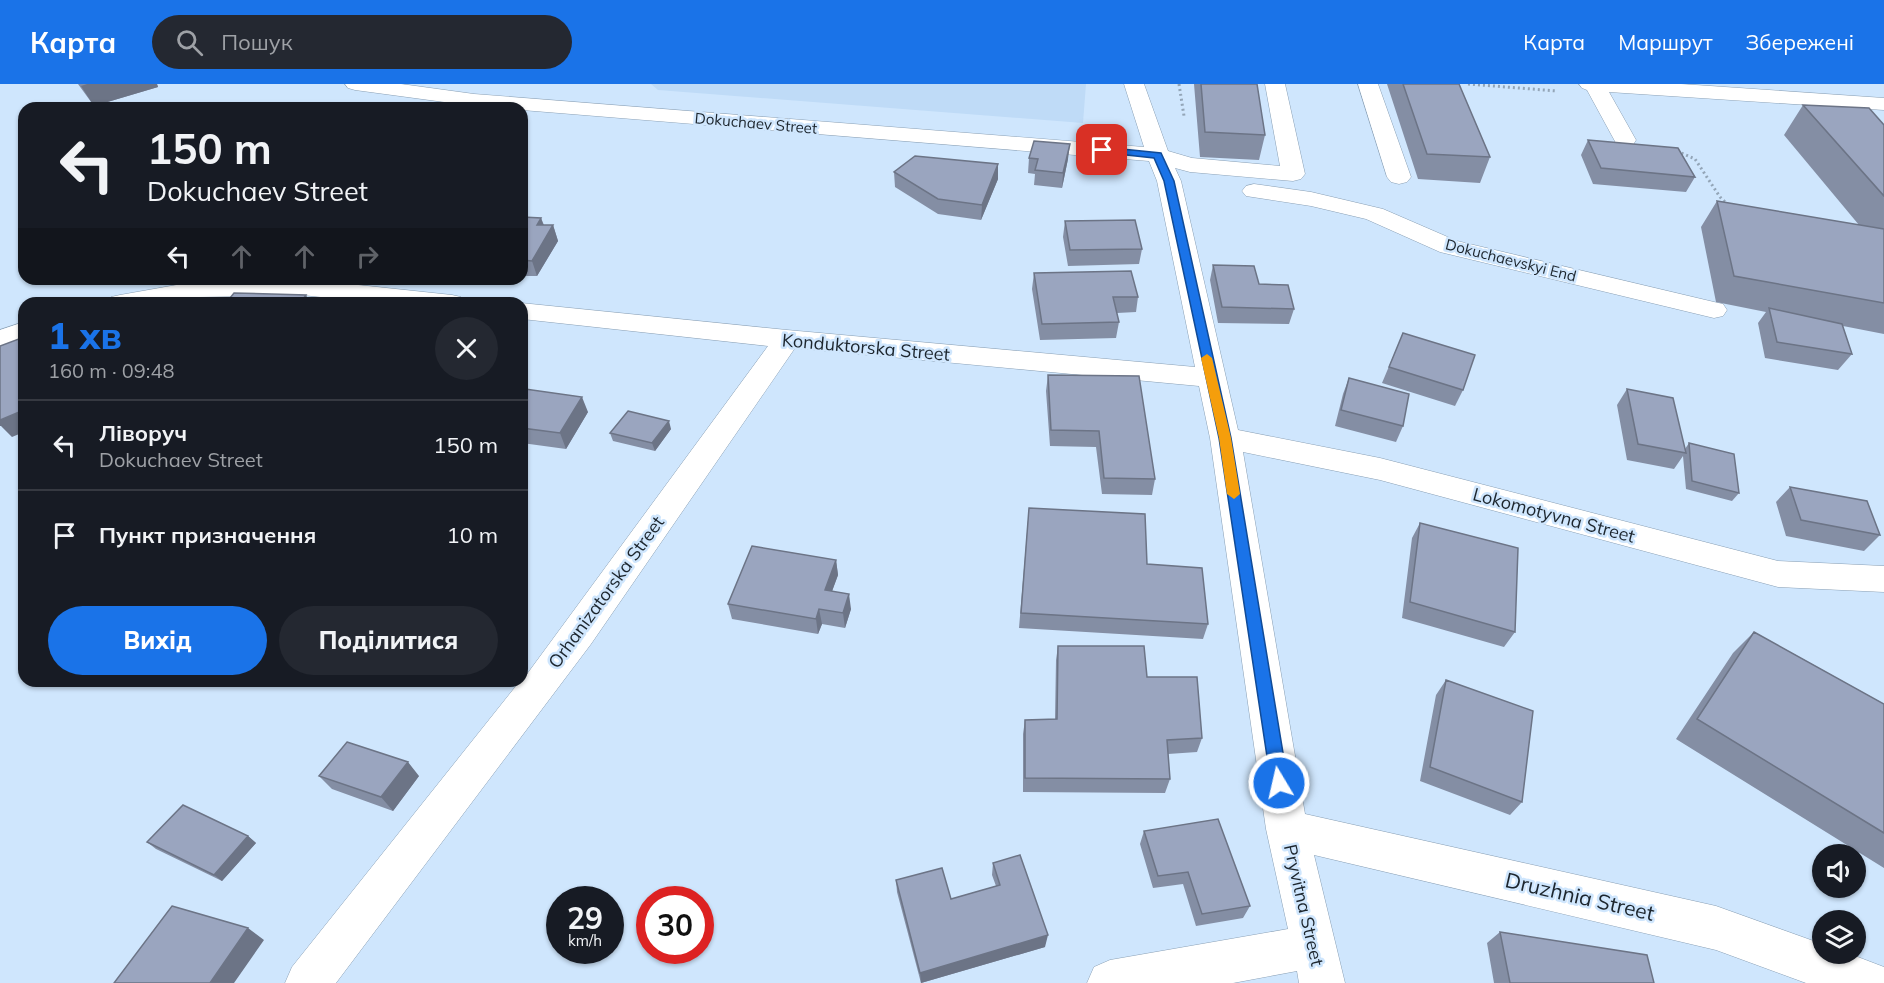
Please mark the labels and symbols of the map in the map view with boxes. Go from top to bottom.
street label: Dokuchaev Street [694,108,818,138]
pin [1076,124,1127,175]
street label: Dokuchaevskyi End [1444,235,1578,285]
street label: Konduktorska Street [781,328,951,366]
street label: Lokomotyvna Street [1470,482,1638,548]
street label: Orhanizatorska Street [543,511,669,673]
position arrow [1247,751,1311,815]
street label: Pryvitna Street [1279,842,1329,968]
street label: Druzhnia Street [1503,866,1657,926]
speed limit sign: 30 [636,886,714,964]

